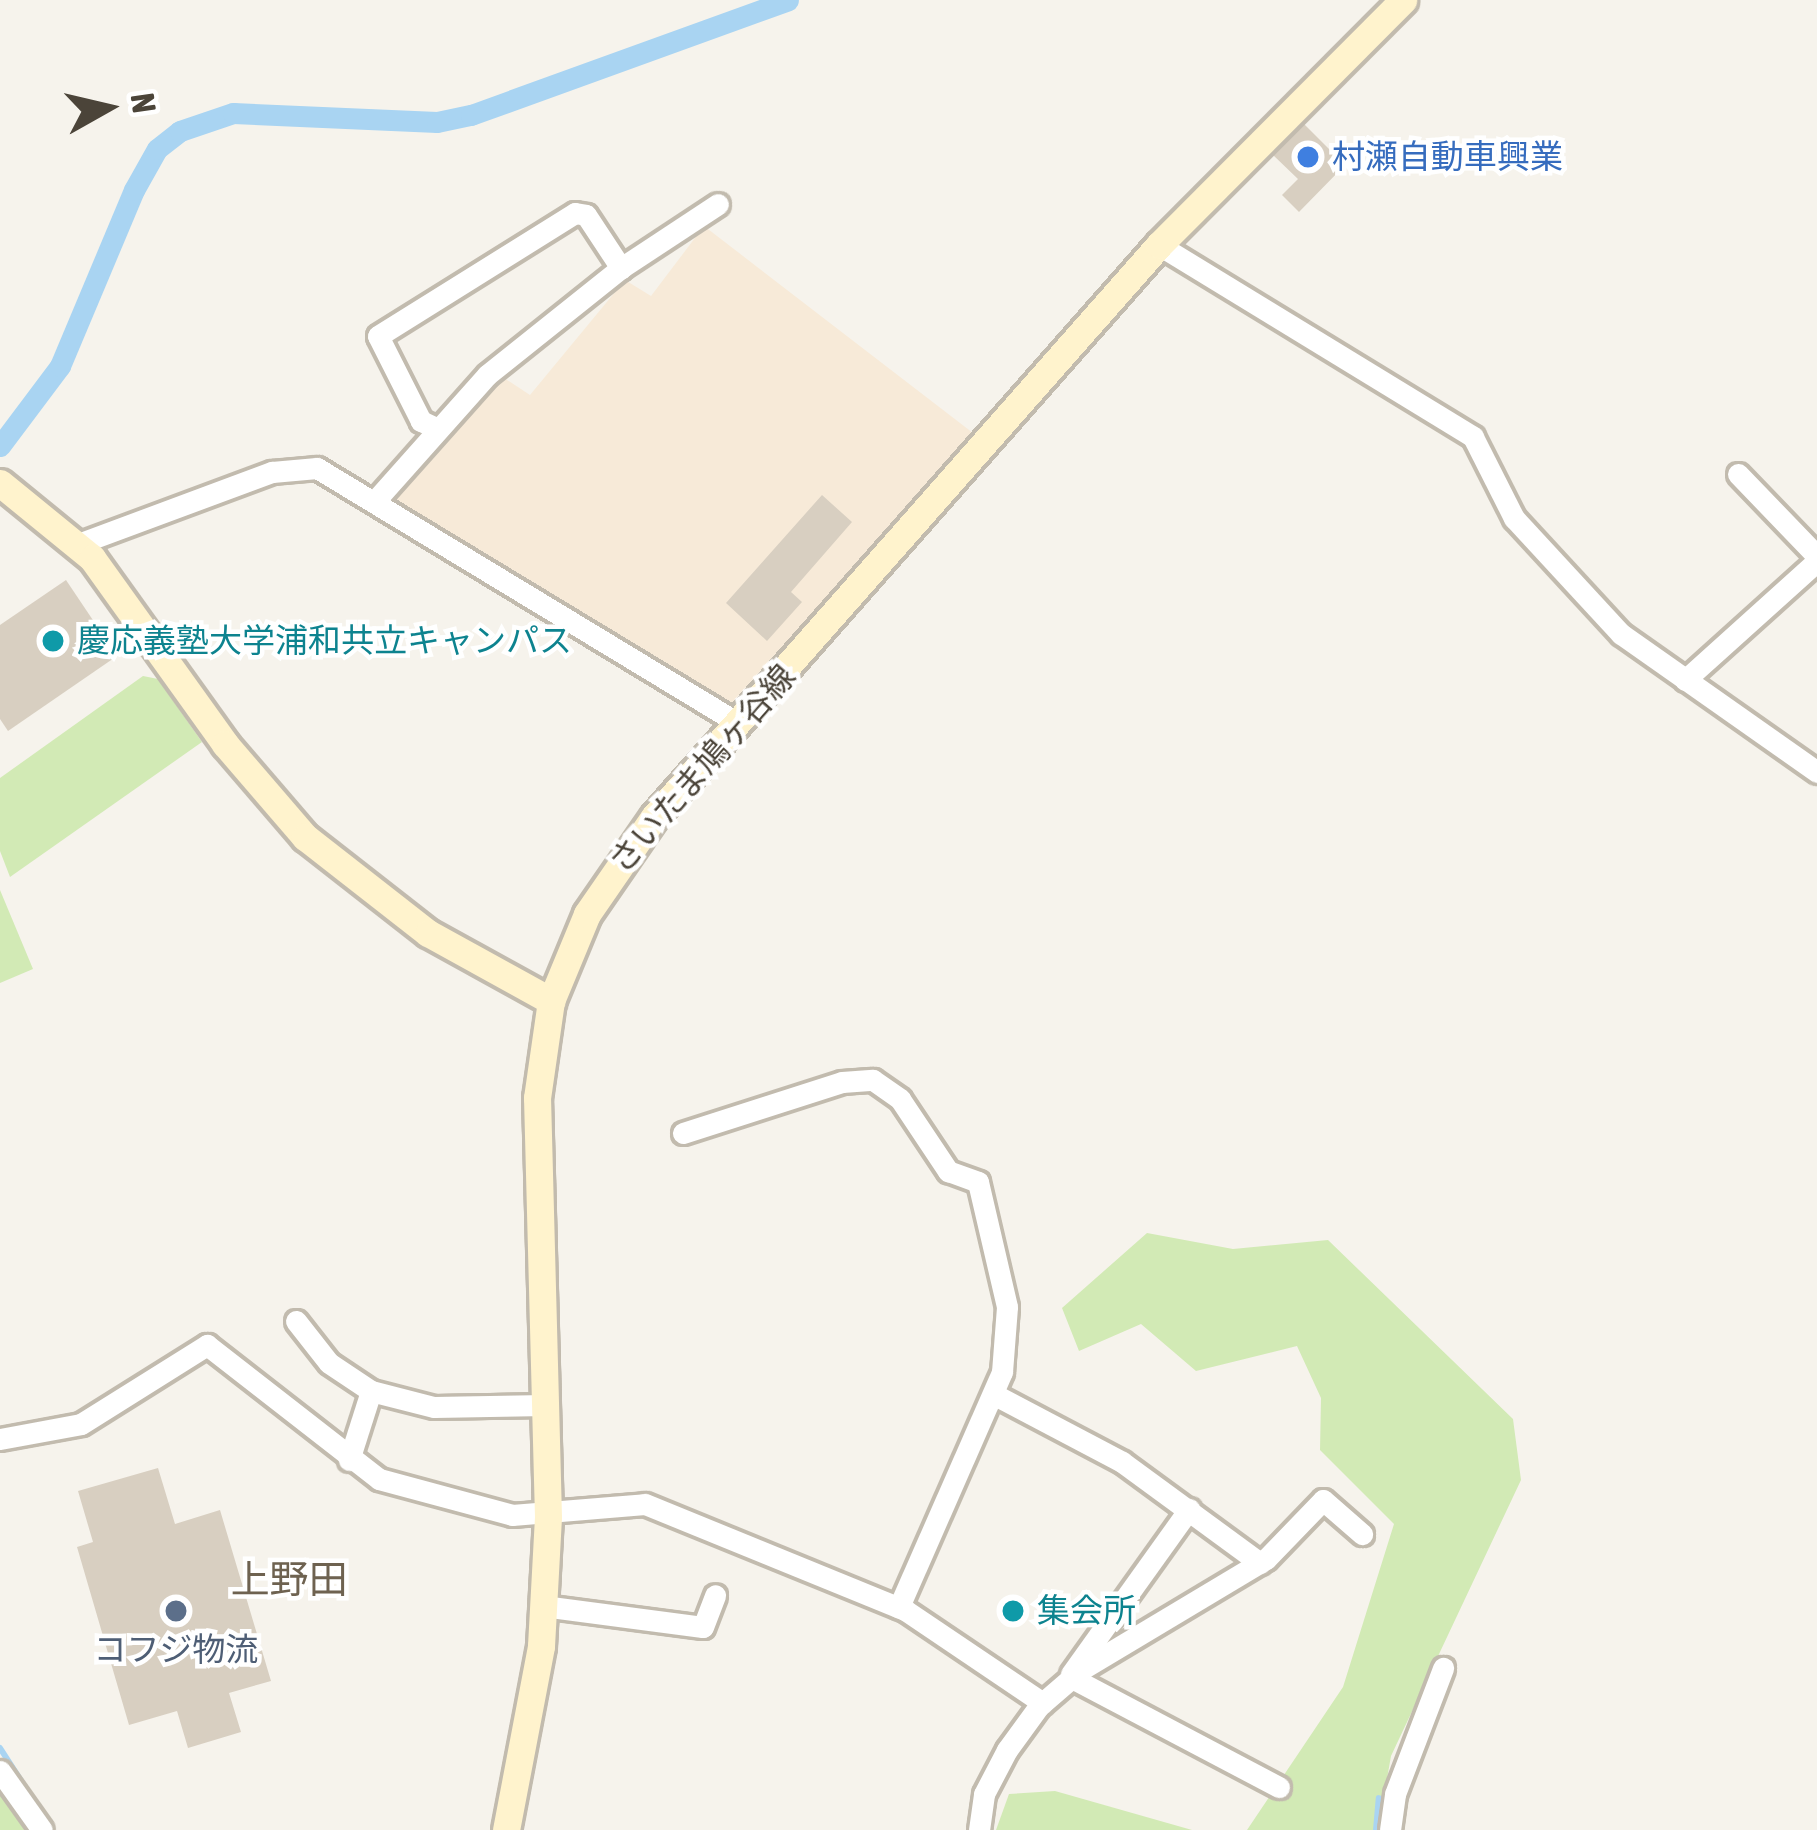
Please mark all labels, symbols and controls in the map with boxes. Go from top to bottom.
north arrow [48,48,168,168]
text: N [123,91,164,115]
place label: 村瀬自動車興業 [1332,137,1563,177]
marker: 村瀬自動車興業 [1295,144,1321,170]
place label: 慶応義塾大学浦和共立キャンパス [77,621,572,661]
marker: 慶応義塾大学浦和共立キャンパス [40,628,66,654]
street label: さいたま鳩ヶ谷線 [600,656,804,882]
district label: 上野田 [231,1556,347,1602]
place label: 集会所 [1037,1591,1136,1631]
marker: コフジ物流 [163,1598,189,1624]
marker: 集会所 [1000,1598,1026,1624]
place label: コフジ物流 [94,1630,258,1670]

